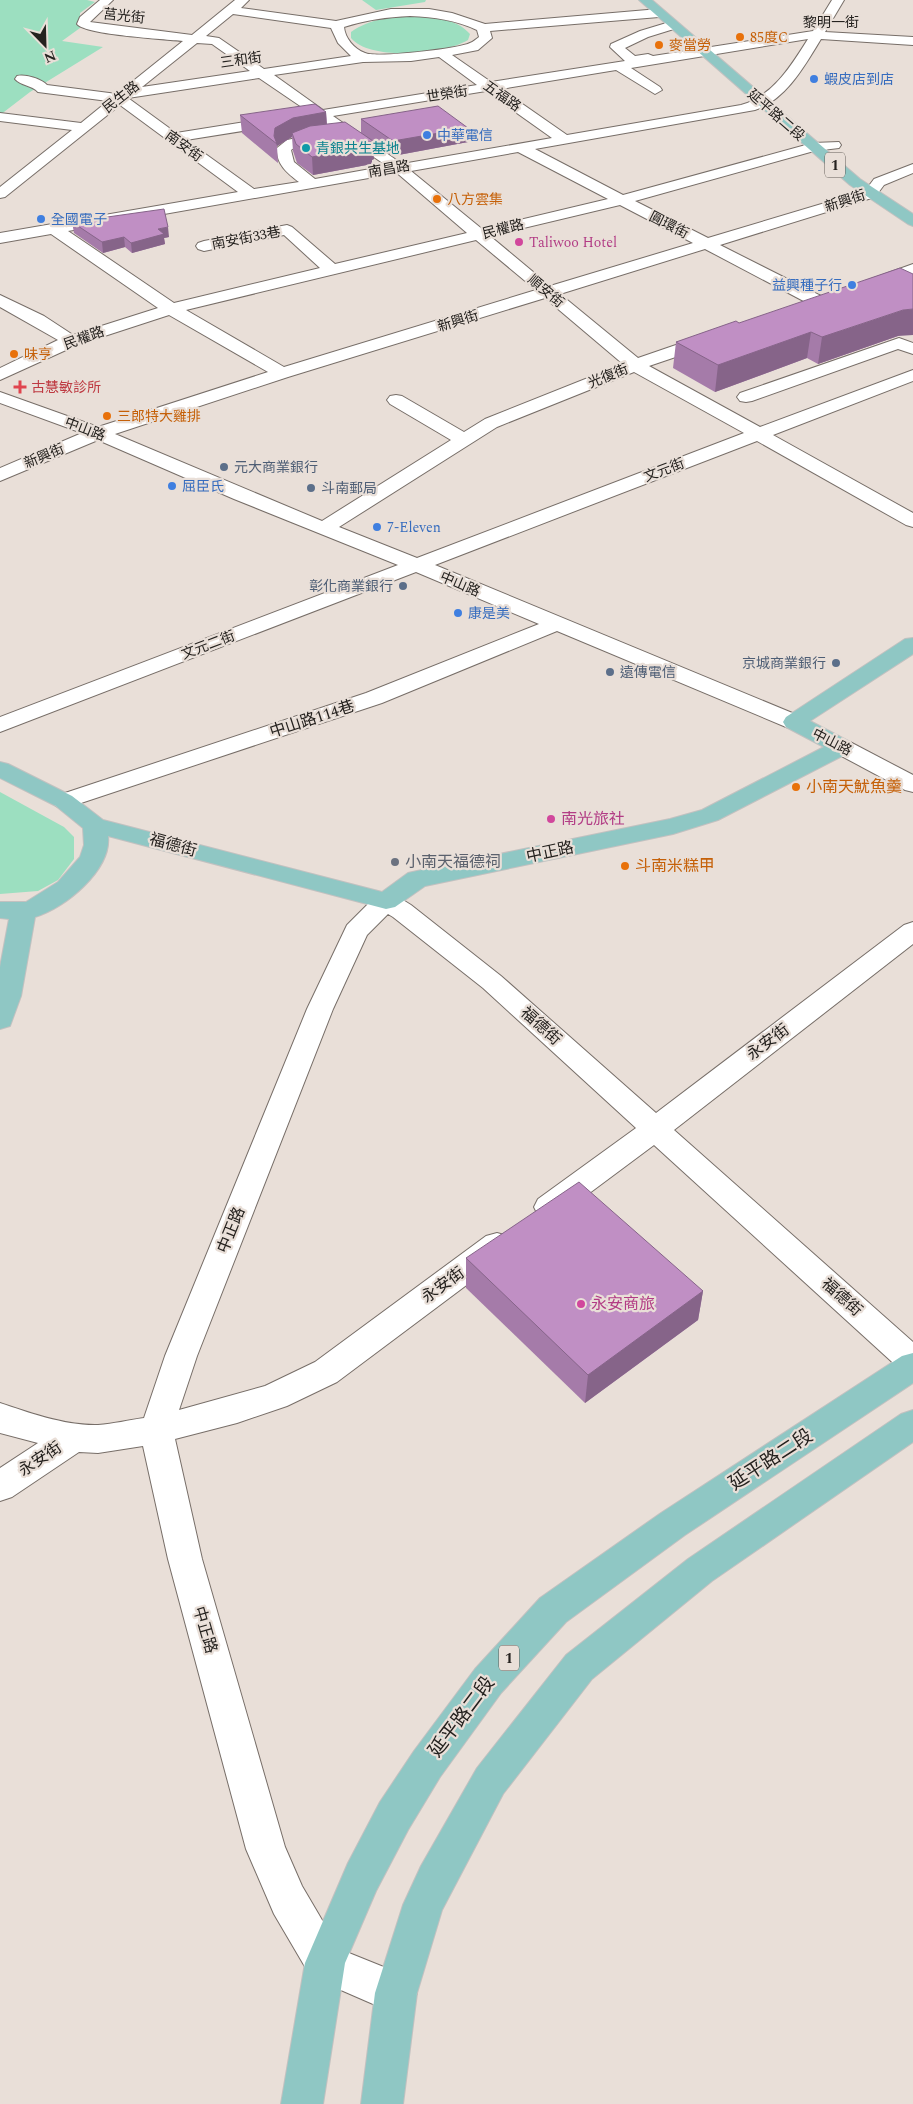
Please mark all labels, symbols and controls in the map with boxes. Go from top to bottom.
street label: 莒光街 [102,3,146,29]
street label: 黎明一街 [803,12,859,33]
north arrow [20,20,70,70]
place label: 85度C [750,27,788,48]
marker: 85度C [734,31,746,43]
place label: 麥當勞 [669,35,711,56]
marker: 麥當勞 [653,39,665,51]
text: N [41,45,59,68]
street label: 三和街 [219,47,263,73]
place label: 蝦皮店到店 [824,69,894,90]
marker: 蝦皮店到店 [808,73,820,85]
street label: 五福路 [479,75,525,117]
street label: 民生路 [98,76,144,118]
street label: 世榮街 [425,80,469,108]
street label: 延平路二段 [743,84,809,146]
street label: 南安街 [161,125,207,167]
place label: 中華電信 [437,125,493,146]
marker: 中華電信 [421,129,433,141]
place label: 青銀共生基地 [316,138,400,159]
marker: 青銀共生基地 [300,142,312,154]
road number: 1 [825,152,845,178]
street label: 南昌路 [366,155,412,183]
street label: 新興街 [822,185,868,217]
place label: 八方雲集 [447,189,503,210]
marker: 八方雲集 [431,193,443,205]
street label: 圓環街 [646,206,692,244]
place label: 全國電子 [51,209,107,230]
marker: 全國電子 [35,213,47,225]
street label: 民權路 [480,214,526,244]
street label: 南安街33巷 [210,221,282,255]
place label: Taliwoo Hotel [529,232,617,253]
marker: Taliwoo Hotel [513,236,525,248]
street label: 順安街 [523,269,569,313]
place label: 益興種子行 [772,275,842,296]
marker: 益興種子行 [846,279,858,291]
street label: 新興街 [435,305,481,337]
street label: 民權路 [61,321,107,355]
place label: 味亨 [24,344,52,365]
marker: 味亨 [8,348,20,360]
street label: 光復街 [585,358,631,394]
place label: 古慧敏診所 [31,377,101,398]
marker: 古慧敏診所 [13,380,27,394]
place label: 三郎特大雞排 [117,406,201,427]
marker: 三郎特大雞排 [101,410,113,422]
street label: 中山路 [62,412,108,446]
street label: 新興街 [21,438,67,474]
street label: 文元街 [641,453,687,487]
place label: 元大商業銀行 [234,457,318,478]
marker: 元大商業銀行 [218,461,230,473]
place label: 屈臣氏 [182,476,224,497]
place label: 斗南郵局 [321,478,377,499]
marker: 屈臣氏 [166,480,178,492]
marker: 斗南郵局 [305,482,317,494]
place label: 7-Eleven [387,517,441,538]
marker: 7-Eleven [371,521,383,533]
street label: 中山路 [437,566,483,602]
place label: 彰化商業銀行 [309,576,393,597]
marker: 彰化商業銀行 [397,580,409,592]
place label: 康是美 [468,603,510,624]
marker: 康是美 [452,607,464,619]
street label: 文元二街 [178,625,238,665]
place label: 京城商業銀行 [742,653,826,674]
marker: 京城商業銀行 [830,657,842,669]
place label: 遠傳電信 [620,662,676,683]
marker: 遠傳電信 [604,666,616,678]
street label: 中山路114巷 [266,694,358,744]
street label: 中山路 [809,723,855,761]
place label: 小南天魷魚羹 [806,775,902,799]
marker: 小南天魷魚羹 [790,781,802,793]
place label: 南光旅社 [561,807,625,831]
marker: 南光旅社 [545,813,557,825]
street label: 福德街 [147,827,199,863]
street label: 中正路 [524,835,576,869]
place label: 小南天福德祠 [405,850,501,874]
place label: 斗南米糕甲 [635,854,715,878]
marker: 小南天福德祠 [389,856,401,868]
marker: 斗南米糕甲 [619,860,631,872]
street label: 福德街 [515,1001,567,1051]
street label: 永安街 [742,1018,794,1066]
street label: 中正路 [211,1203,251,1257]
street label: 永安街 [417,1261,469,1309]
street label: 福德街 [816,1272,868,1322]
place label: 永安商旅 [591,1292,655,1316]
marker: 永安商旅 [575,1298,587,1310]
street label: 延平路二段 [723,1422,819,1498]
street label: 永安街 [13,1436,67,1482]
street label: 中正路 [187,1604,223,1656]
road number: 1 [499,1646,519,1670]
street label: 延平路二段 [422,1670,502,1764]

